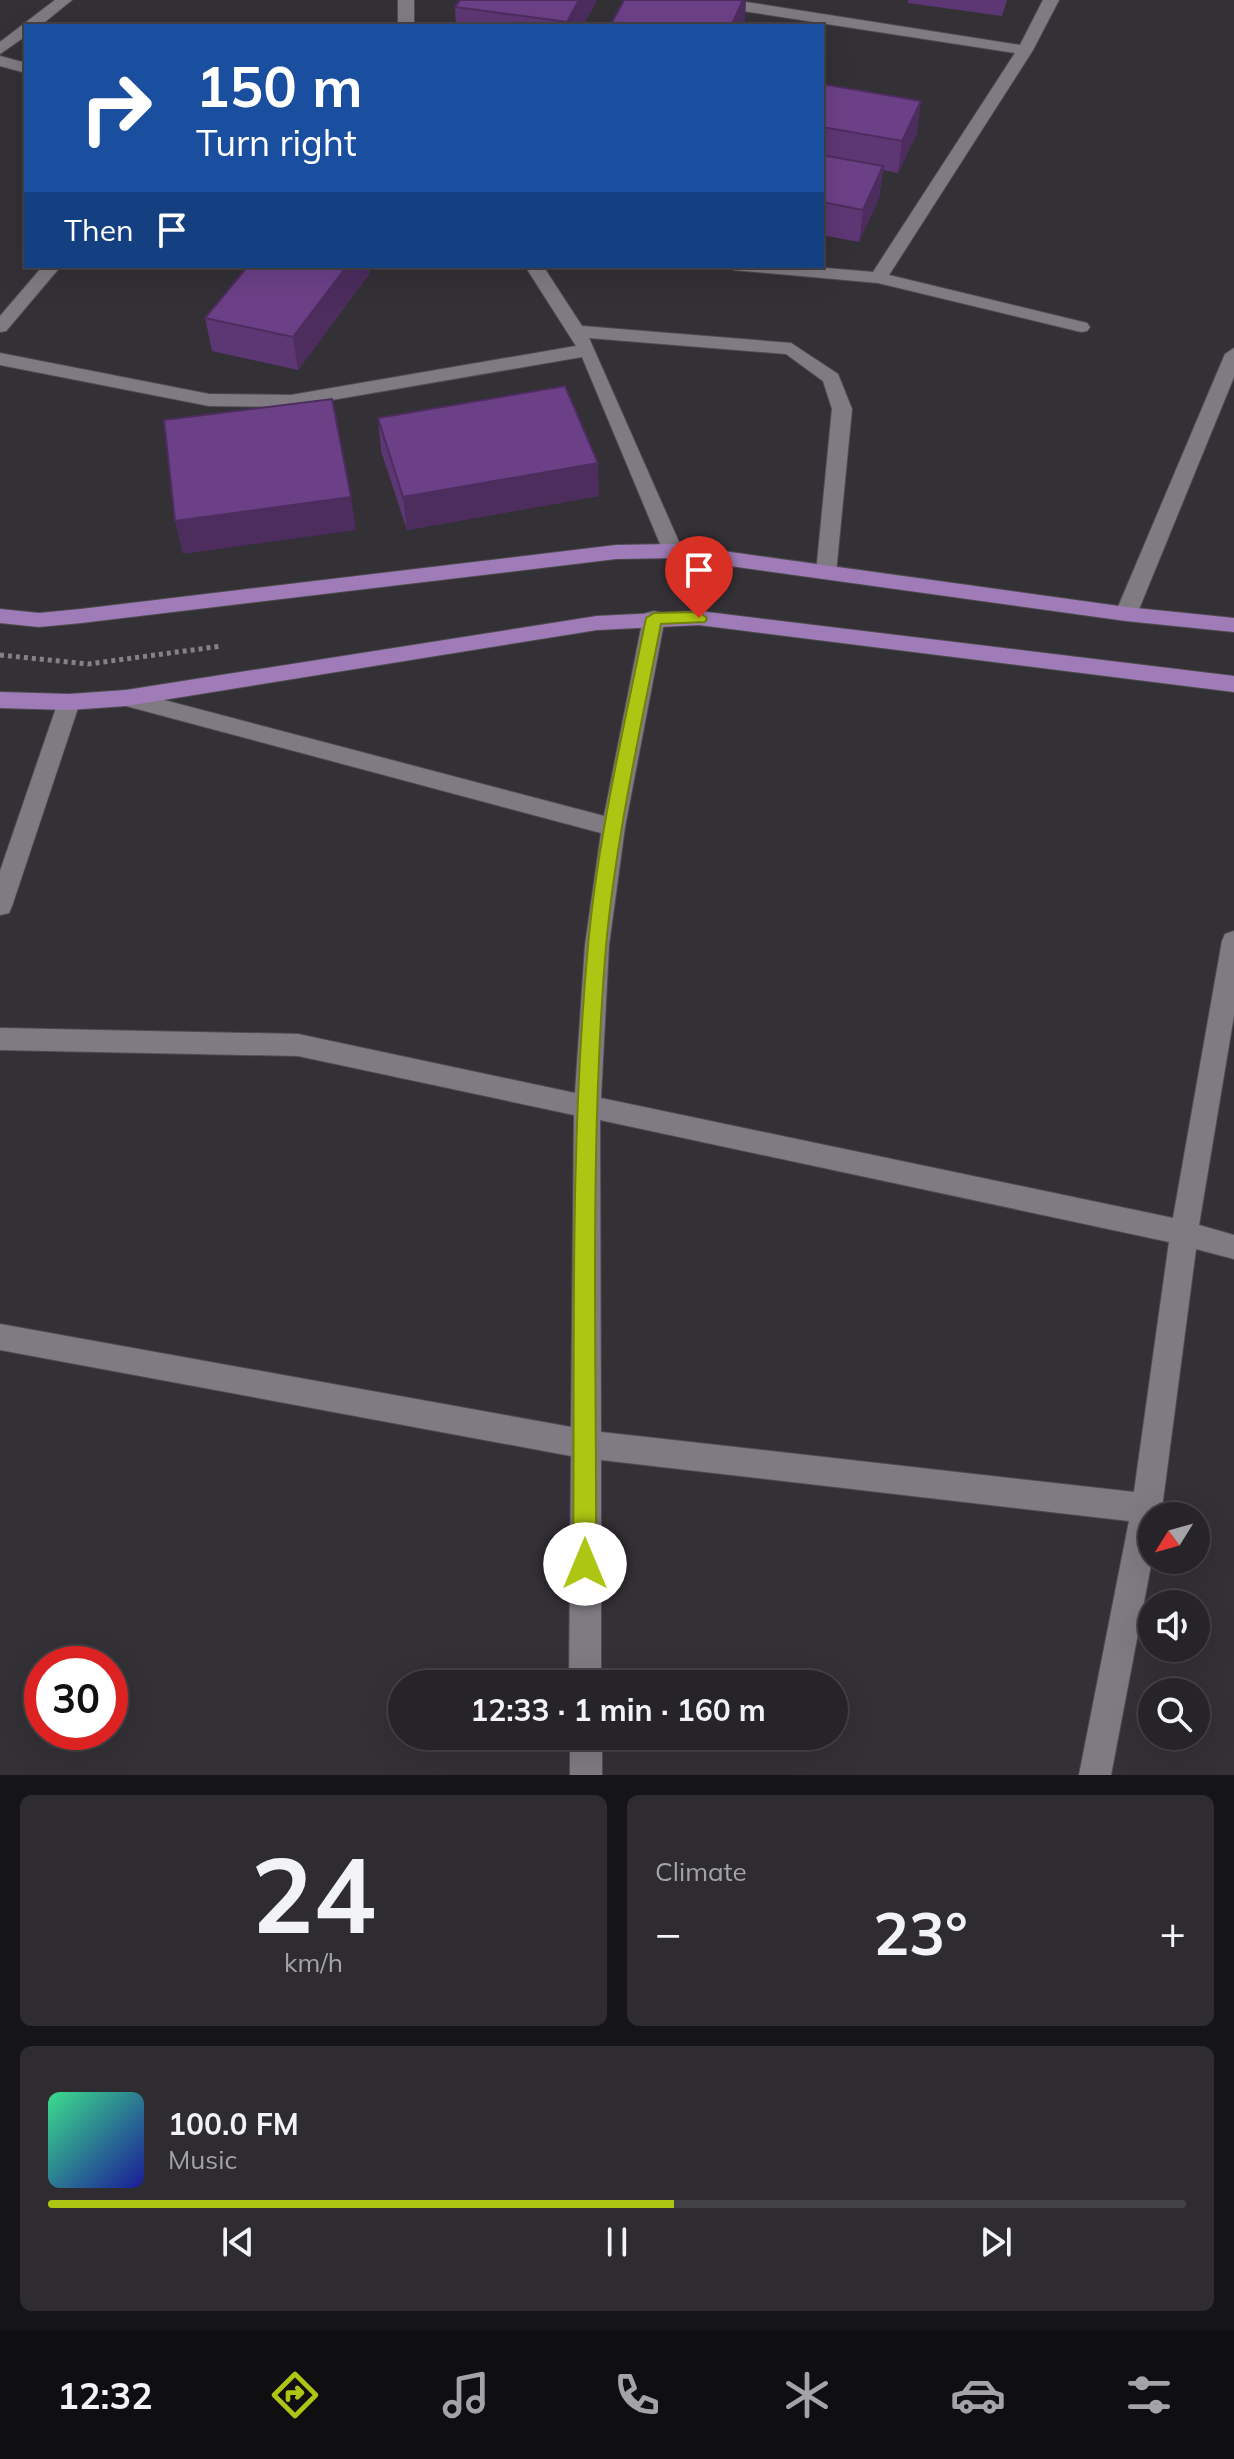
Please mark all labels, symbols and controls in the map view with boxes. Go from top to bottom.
text: 150 m [196,51,363,121]
icon: right [64,56,168,160]
text: Turn right [196,120,357,165]
icon: arrive [150,208,194,252]
text: Then [64,211,134,249]
pin [665,536,733,618]
icon: arrive [677,548,721,592]
north arrow [1138,1502,1210,1574]
map controls [1138,1502,1210,1750]
position arrow [543,1522,627,1606]
button: sound [1138,1590,1210,1662]
speed limit sign: 30 [24,1646,128,1750]
button: search [1138,1678,1210,1750]
text: 12:33 · 1 min · 160 m [470,1691,766,1729]
text: 24 [251,1828,376,1959]
text: Climate [655,1855,747,1888]
text: 23° [873,1895,968,1970]
text: − [655,1905,681,1960]
text: + [1160,1905,1186,1960]
text: km/h [284,1946,343,1979]
text: 100.0 FM [168,2105,299,2143]
text: Music [168,2143,237,2176]
icon: previous [216,2220,260,2264]
icon: pause [595,2220,639,2264]
icon: next [974,2220,1018,2264]
icon: directions [267,2367,323,2423]
icon: music [438,2367,494,2423]
icon: phone [609,2367,665,2423]
icon: climate [779,2367,835,2423]
icon: car [950,2367,1006,2423]
icon: filters [1121,2367,1177,2423]
text: 12:32 [57,2373,153,2418]

